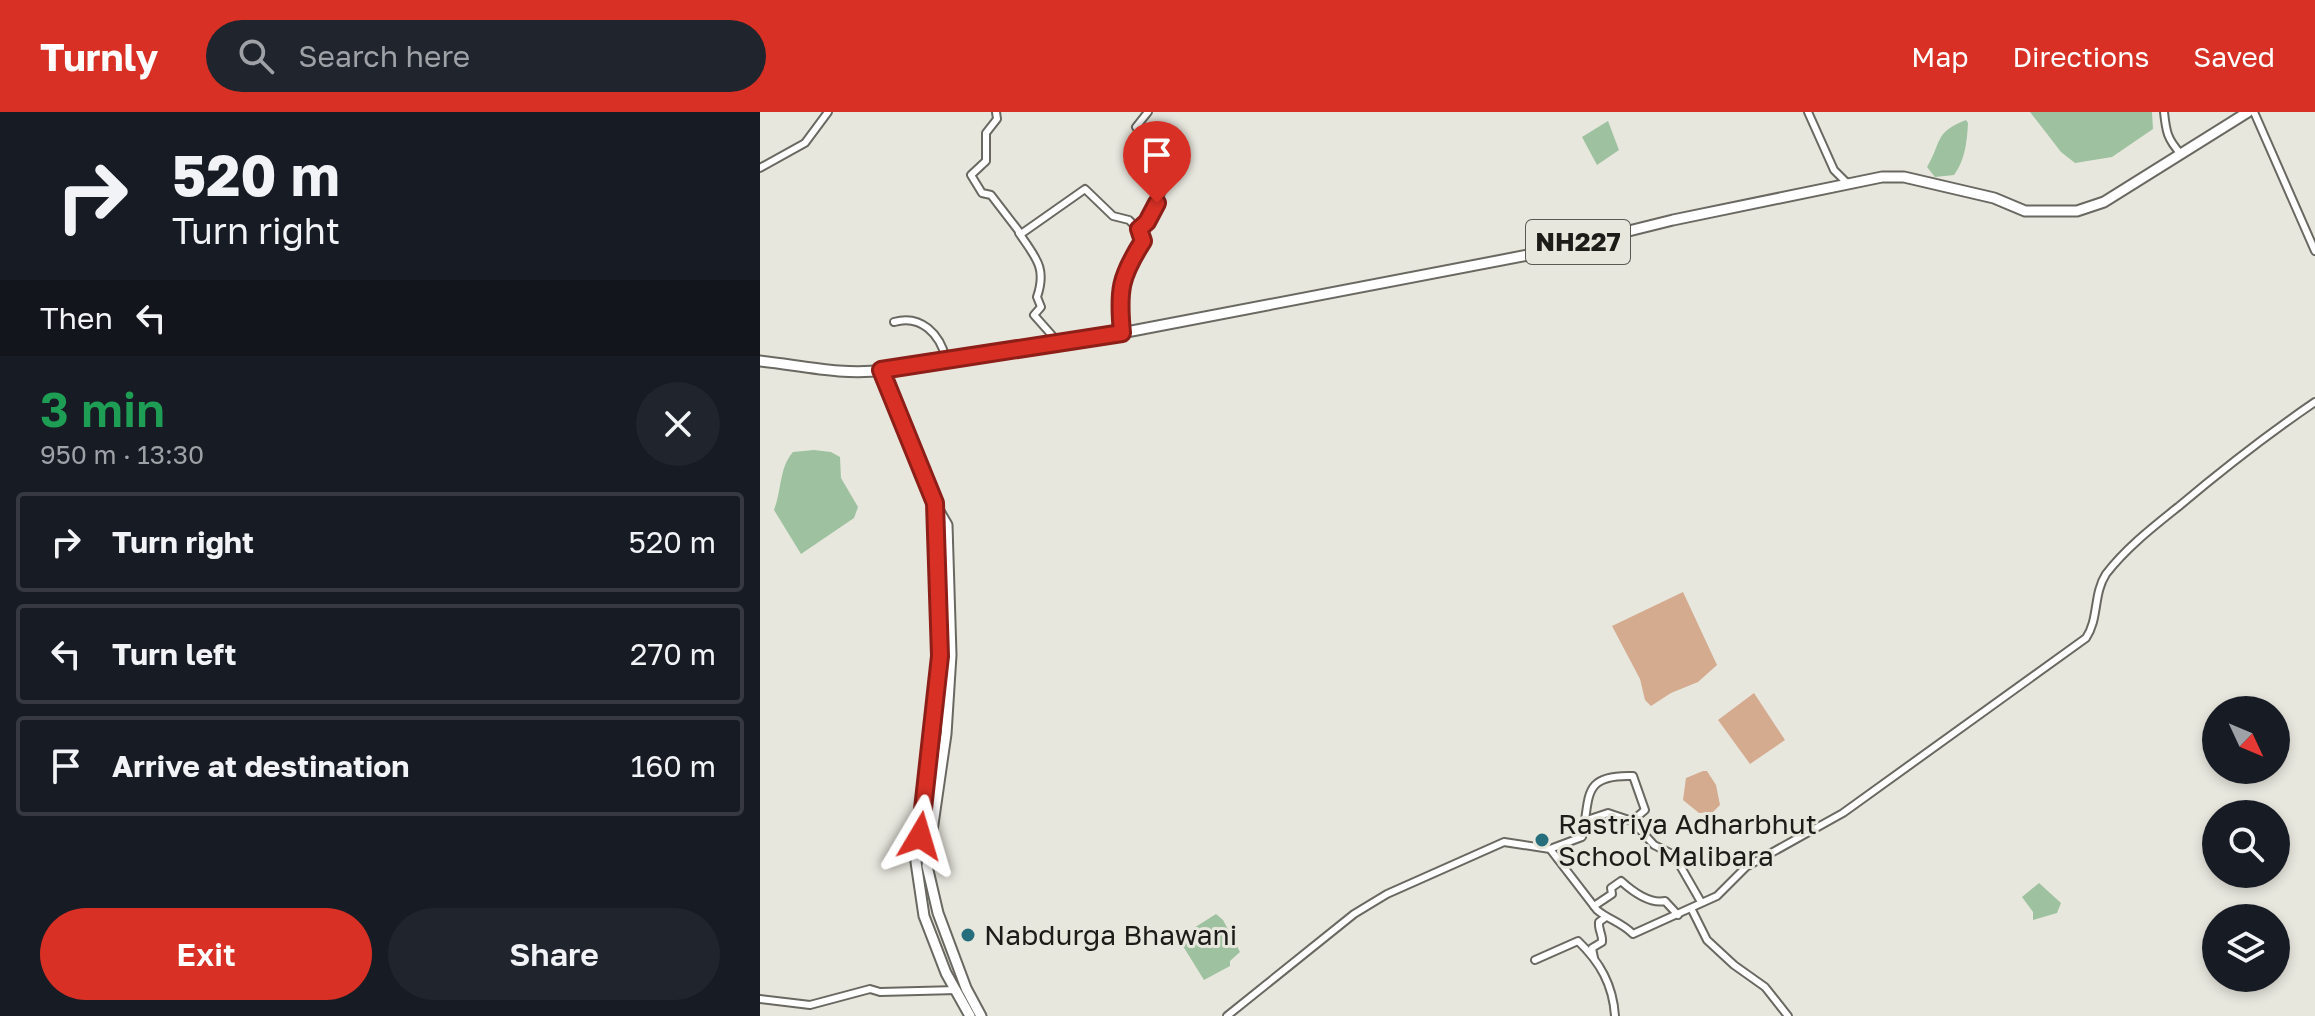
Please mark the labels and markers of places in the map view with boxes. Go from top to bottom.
pin [1123,121,1191,203]
place label: Rastriya Adharbhut School Malibara [1558,807,1817,872]
marker: Rastriya Adharbhut School Malibara [1533,831,1551,849]
place label: Nabdurga Bhawani [984,918,1237,951]
marker: Nabdurga Bhawani [959,926,977,944]

